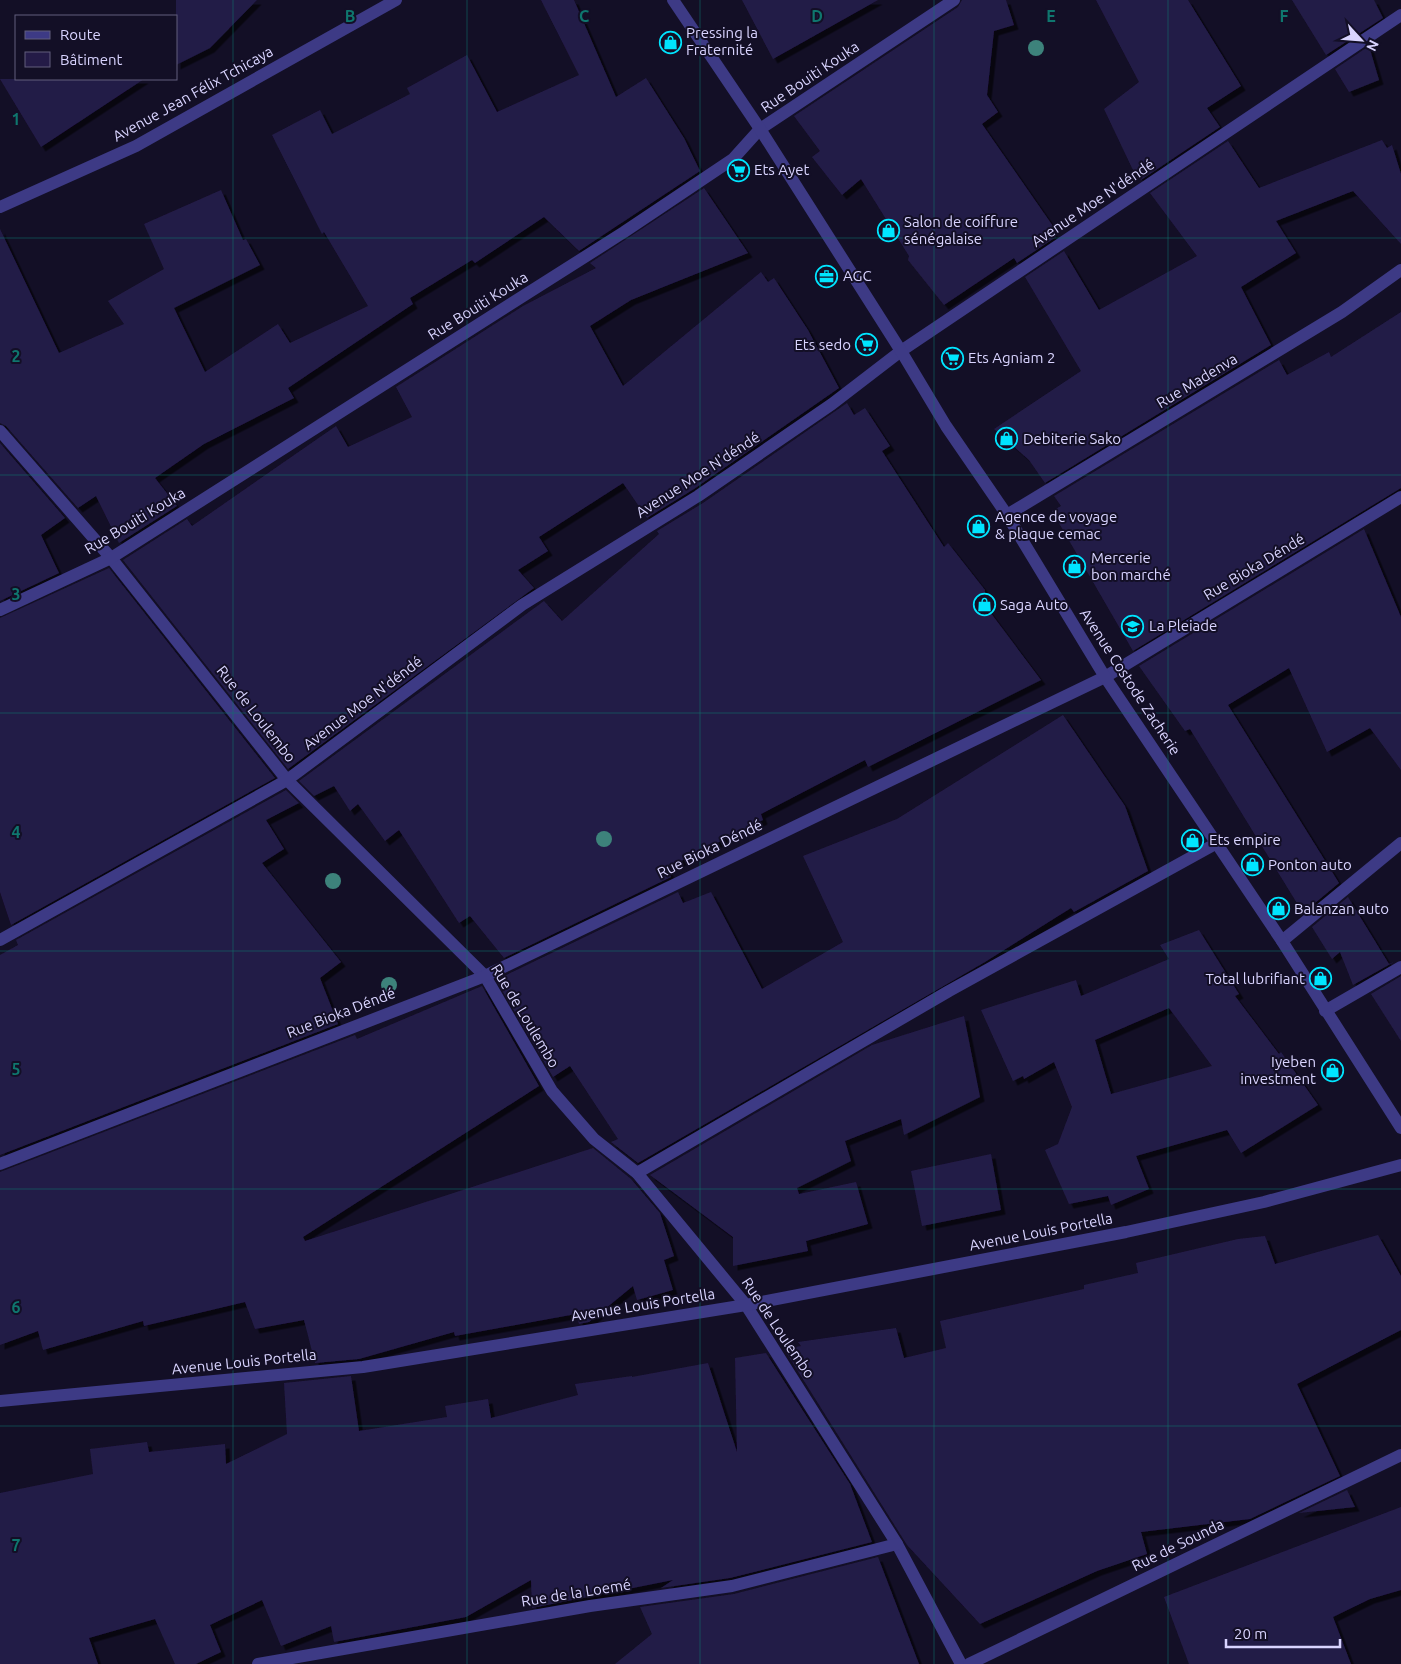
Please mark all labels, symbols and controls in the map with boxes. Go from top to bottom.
text: B [345,7,355,25]
text: C [579,7,589,25]
text: D [811,7,823,25]
text: E [1046,7,1056,25]
text: F [1280,7,1289,25]
legend [15,15,178,80]
north arrow [1336,15,1386,65]
place label: Pressing la Fraternité [686,24,758,58]
text: Route [60,26,101,43]
shop icon: Pressing la Fraternité [658,30,682,54]
street label: Rue Bouiti Kouka [757,37,862,116]
text: N [1363,37,1382,54]
street label: Avenue Jean Félix Tchicaya [110,42,276,145]
text: Bâtiment [60,51,123,68]
text: 1 [11,110,21,128]
street label: Avenue Moe N'déndé [1028,155,1157,250]
supermarket icon: Ets Ayet [726,158,750,182]
place label: Ets Ayet [754,161,809,178]
place label: Salon de coiffure sénégalaise [904,213,1018,247]
shop icon: Salon de coiffure sénégalaise [876,219,900,243]
office icon: AGC [815,264,839,288]
place label: AGC [843,267,872,284]
street label: Rue Bouiti Kouka [425,268,531,343]
supermarket icon: Ets sedo [855,333,879,357]
place label: Ets sedo [794,336,851,353]
supermarket icon: Ets Agniam 2 [940,346,964,370]
text: 2 [11,347,21,365]
place label: Ets Agniam 2 [968,349,1055,366]
street label: Rue Madenva [1153,350,1240,411]
shop icon: Debiterie Sako [995,427,1019,451]
street label: Avenue Moe N'déndé [633,428,763,521]
place label: Debiterie Sako [1023,430,1121,447]
street label: Rue Bouiti Kouka [81,484,188,557]
place label: Agence de voyage & plaque cemac [995,508,1117,542]
shop icon: Agence de voyage & plaque cemac [967,514,991,538]
street label: Rue Bioka Déndé [1200,530,1307,603]
place label: Mercerie bon marché [1091,549,1171,583]
shop icon: Mercerie bon marché [1063,555,1087,579]
text: 3 [11,585,21,603]
shop icon: Saga Auto [972,593,996,617]
place label: Saga Auto [1000,596,1068,613]
street label: Avenue Costode Zacherie [1077,605,1184,758]
school or university icon: La Pleiade [1121,614,1145,638]
place label: La Pleiade [1149,617,1217,634]
street label: Avenue Moe N'déndé [300,652,426,753]
street label: Rue de Loulembo [213,662,299,765]
street label: Rue Bioka Déndé [654,816,765,881]
text: 4 [11,823,21,841]
shop icon: Ets empire [1181,828,1205,852]
place label: Ets empire [1209,831,1281,848]
shop icon: Ponton auto [1240,853,1264,877]
place label: Ponton auto [1268,856,1352,873]
shop icon: Balanzan auto [1266,897,1290,921]
place label: Balanzan auto [1294,900,1389,917]
street label: Rue de Loulembo [488,961,563,1071]
shop icon: Total lubrifiant [1309,967,1333,991]
place label: Total lubrifiant [1206,970,1305,987]
street label: Rue Bioka Déndé [284,984,397,1041]
place label: Iyeben investment [1240,1053,1316,1087]
shop icon: Iyeben investment [1320,1059,1344,1083]
text: 5 [11,1060,21,1078]
street label: Avenue Louis Portella [968,1209,1114,1254]
street label: Rue de Loulembo [738,1274,818,1381]
street label: Avenue Louis Portella [570,1285,716,1324]
text: 6 [11,1298,21,1316]
street label: Avenue Louis Portella [171,1345,317,1378]
street label: Rue de Sounda [1129,1515,1227,1574]
text: 7 [11,1536,21,1554]
street label: Rue de la Loemé [520,1575,632,1610]
scale bar [1226,1616,1340,1648]
text: 20 m [1234,1625,1267,1642]

